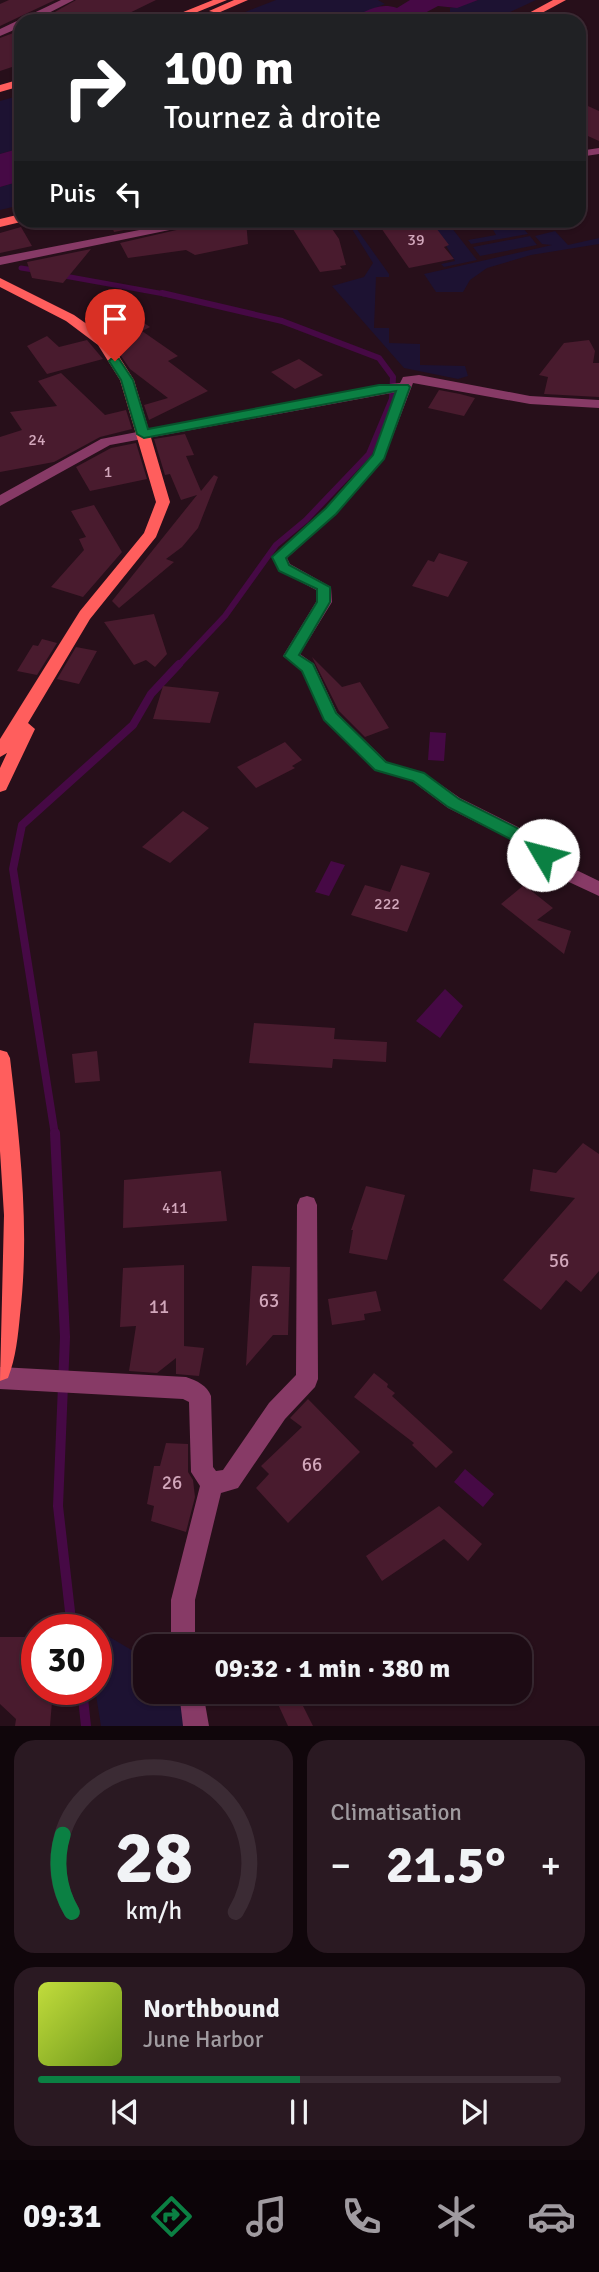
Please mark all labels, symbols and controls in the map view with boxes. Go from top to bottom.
text: 100 m [164,38,294,98]
icon: right [49,42,140,133]
text: Tournez à droite [164,98,381,137]
icon: left [110,175,148,213]
text: Puis [49,178,96,210]
house number: 39 [407,230,425,250]
pin [85,289,145,361]
icon: arrive [96,300,134,338]
house number: 24 [28,430,46,450]
house number: 1 [104,462,112,482]
position arrow [506,818,580,892]
house number: 222 [374,894,400,914]
house number: 411 [162,1198,188,1218]
house number: 56 [549,1249,569,1273]
house number: 63 [259,1289,279,1313]
house number: 11 [149,1295,169,1319]
house number: 66 [302,1453,322,1477]
house number: 26 [162,1471,182,1495]
speed limit sign: 30 [21,1614,112,1705]
text: 09:32 · 1 min · 380 m [215,1653,450,1685]
text: Climatisation [331,1798,462,1827]
text: 28 [114,1815,193,1904]
text: 21.5° [386,1833,506,1897]
text: − [331,1842,351,1889]
text: + [540,1842,561,1889]
text: km/h [125,1895,182,1926]
text: Northbound [143,1993,280,2025]
text: June Harbor [143,2025,263,2054]
icon: previous [106,2093,144,2131]
icon: pause [280,2093,318,2131]
icon: next [455,2093,493,2131]
icon: directions [147,2192,196,2241]
icon: music [242,2192,291,2241]
icon: phone [337,2192,386,2241]
icon: climate [432,2192,481,2241]
icon: car [527,2192,576,2241]
text: 09:31 [23,2197,102,2236]

